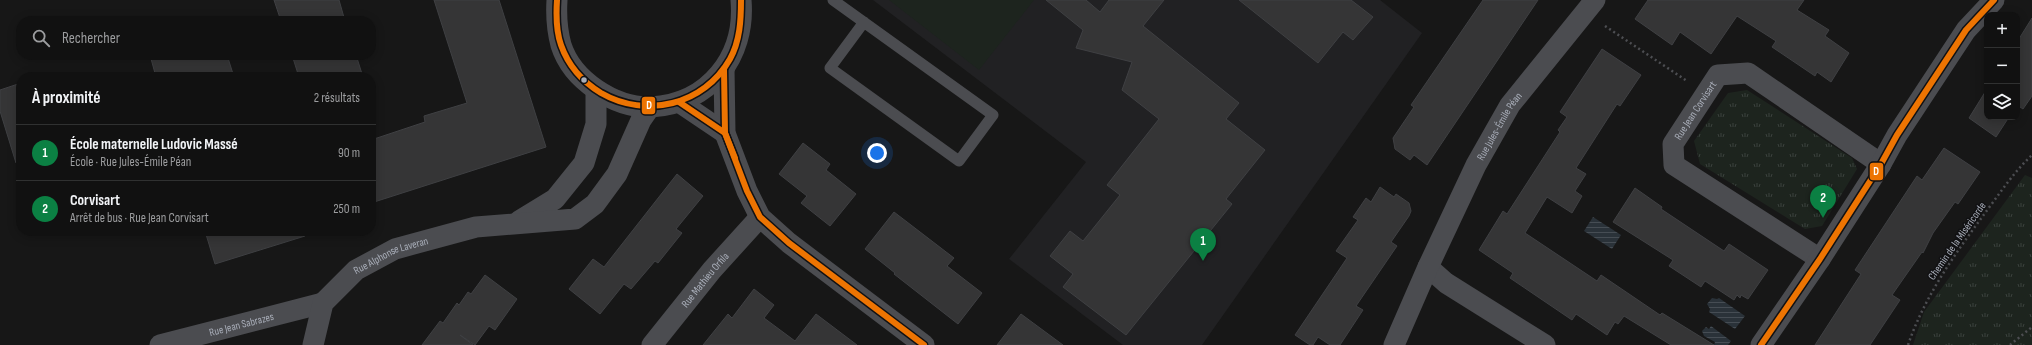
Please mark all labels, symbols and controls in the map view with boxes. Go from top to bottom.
map controls [1984,12,2020,120]
button: + [1984,12,2020,48]
search box [16,16,376,60]
icon: search [30,27,52,49]
text: Rechercher [62,29,120,48]
button: − [1984,48,2020,84]
unlabelled marker [579,75,589,85]
street label: Rue Jean Corvisart [1671,78,1719,142]
button: layers [1984,84,2020,120]
text: À proximité [32,88,100,108]
street label: Rue Jules-Émile Péan [1474,89,1525,162]
text: 2 résultats [314,90,360,106]
line badge: D [641,96,656,115]
text: D [646,99,652,112]
text: École maternelle Ludovic Massé [70,135,238,154]
your location [867,143,887,163]
text: 1 [42,145,48,161]
text: 90 m [338,145,360,161]
text: École · Rue Jules-Émile Péan [70,154,191,170]
line badge: D [1869,162,1884,181]
text: D [1873,165,1879,178]
pin: 2 [1810,185,1836,218]
text: Corvisart [70,191,120,210]
street label: Chemin de la Miséricorde [1925,200,1989,282]
text: 2 [42,201,48,217]
text: 250 m [333,201,360,217]
text: Arrêt de bus · Rue Jean Corvisart [70,210,209,226]
pin: 1 [1190,228,1216,261]
street label: Rue Alphonse Laveran [351,234,430,277]
street label: Rue Mathieu Orfila [678,250,731,310]
street label: Rue Jean Sabrazes [208,309,275,339]

